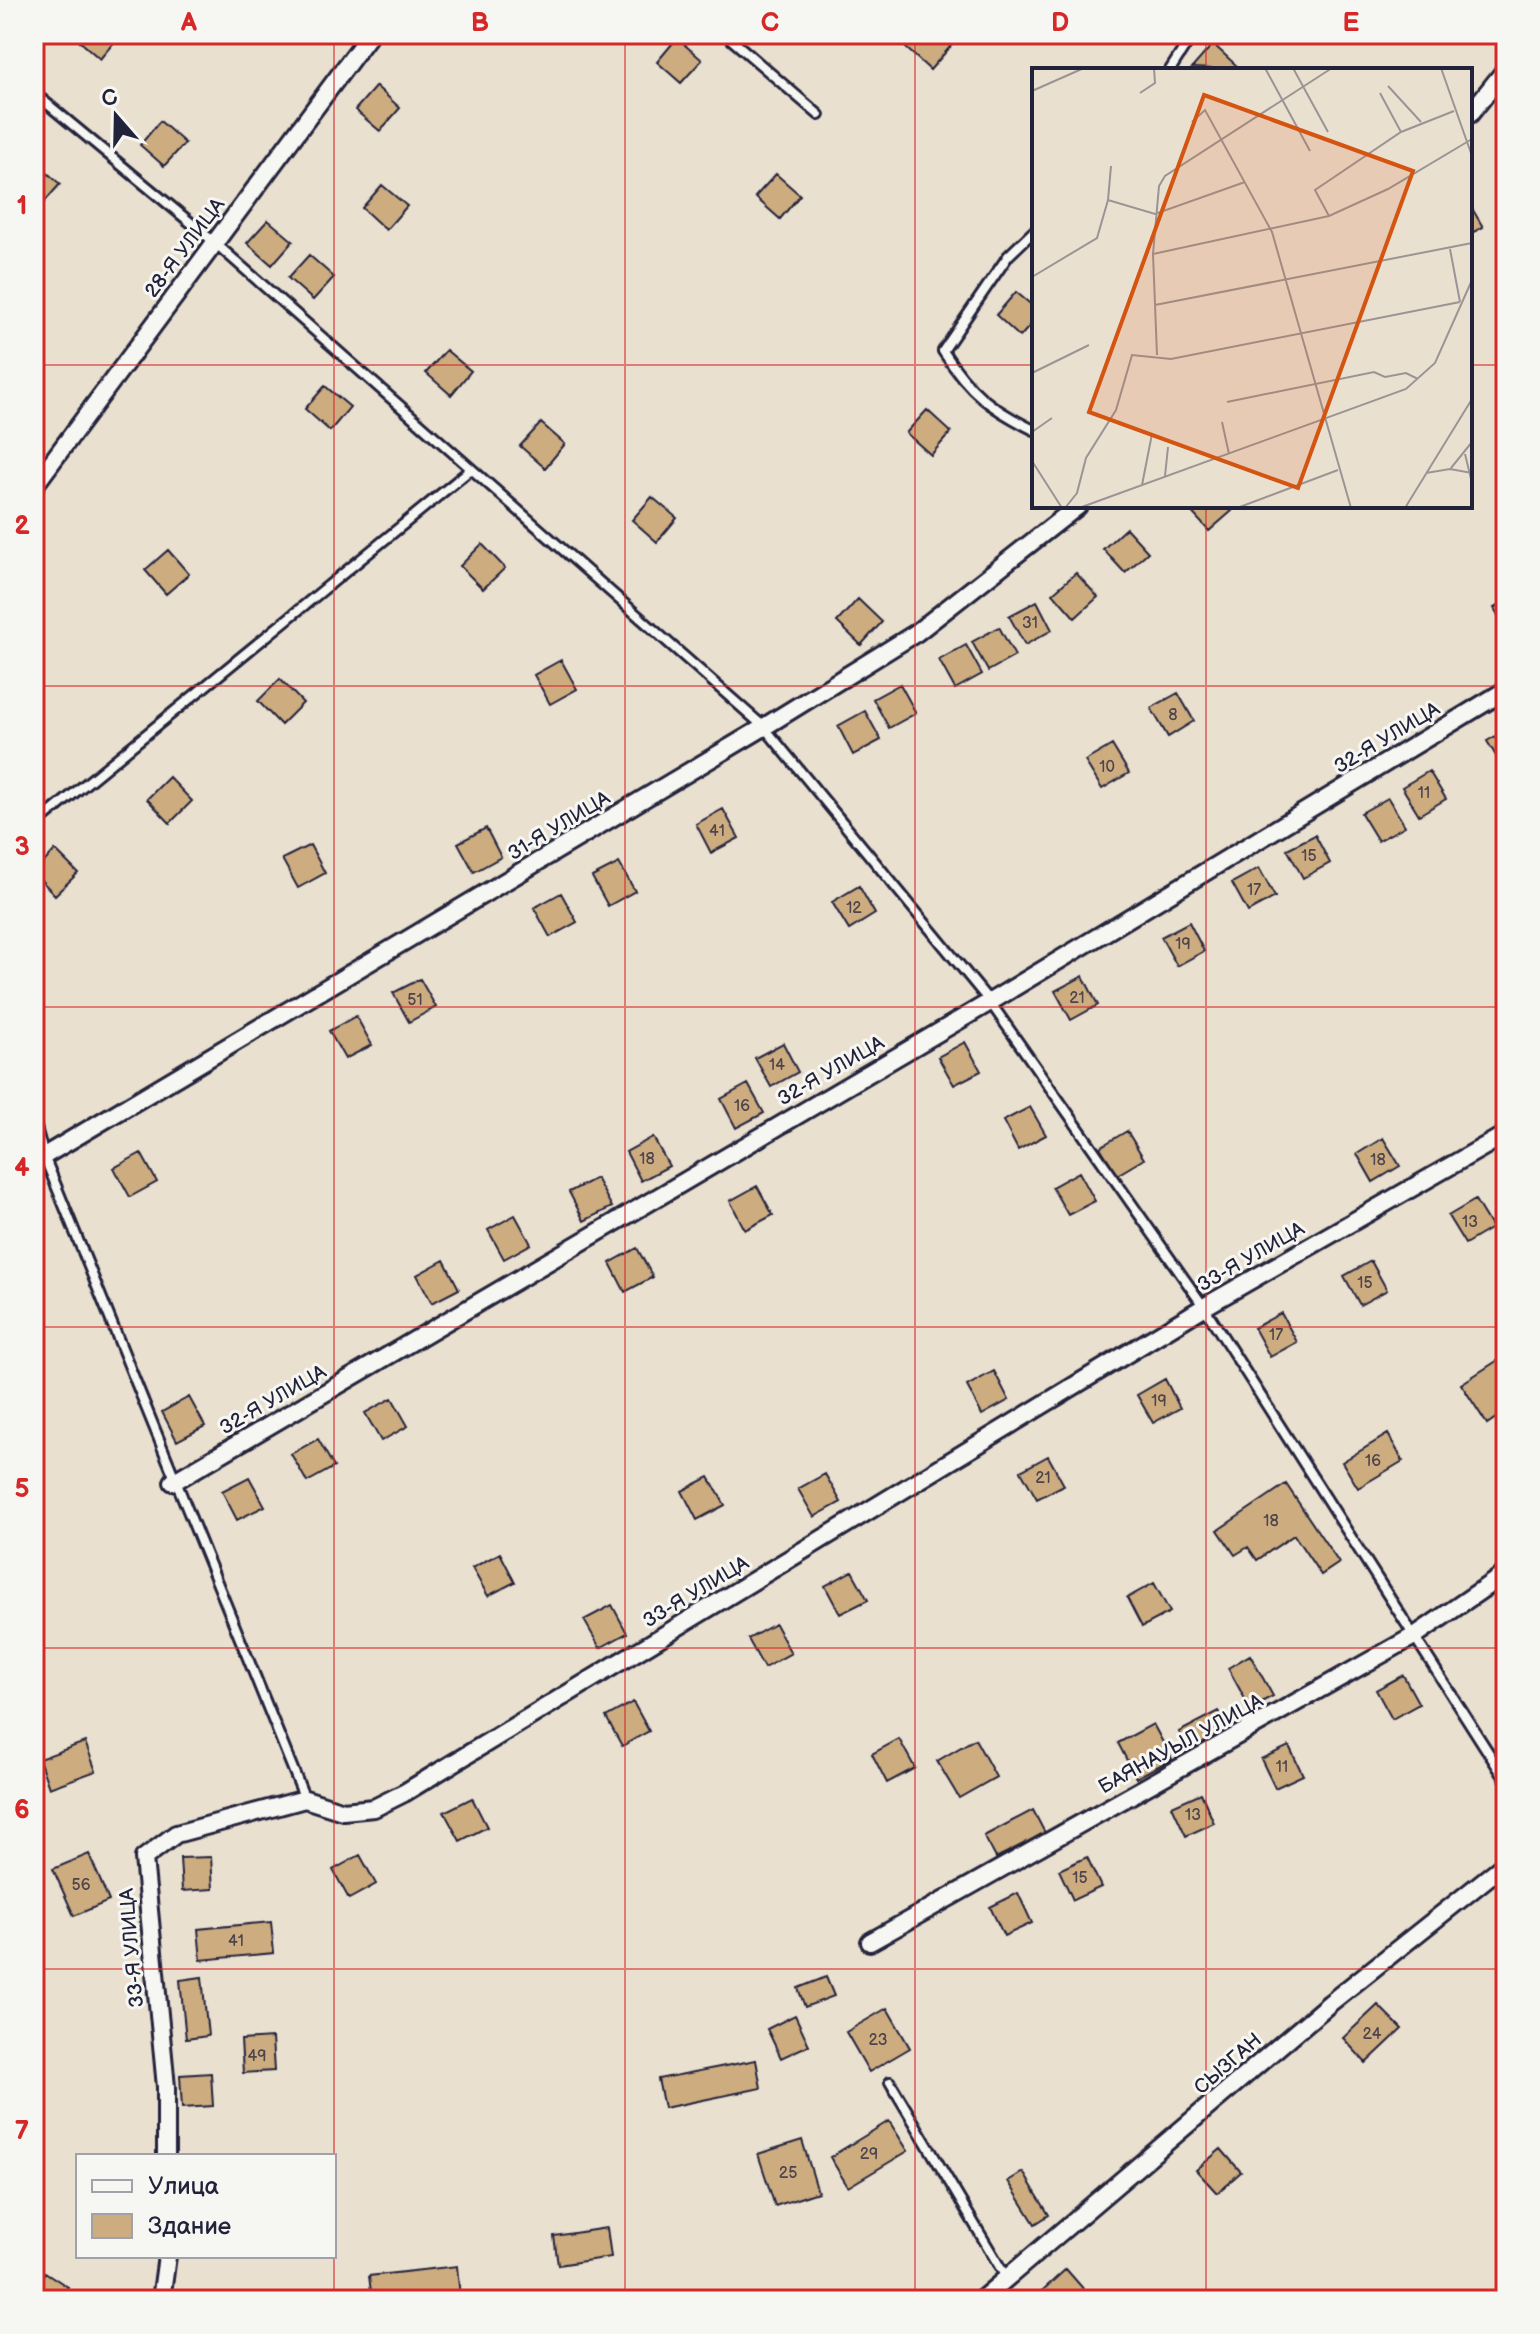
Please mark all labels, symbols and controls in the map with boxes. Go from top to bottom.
text: A [180,8,197,39]
text: B [471,8,489,39]
text: C [761,8,779,39]
text: D [1051,8,1069,39]
text: E [1343,8,1360,39]
inset map [1032,68,1472,508]
north arrow [76,76,156,156]
text: С [98,83,121,114]
text: 1 [17,191,27,222]
street label: 28-Я УЛИЦА [140,193,231,302]
text: 2 [14,511,30,542]
house number: 31 [1022,614,1038,633]
street label: 32-Я УЛИЦА [1330,697,1445,779]
house number: 8 [1168,706,1178,725]
house number: 10 [1099,758,1115,777]
house number: 11 [1418,784,1430,803]
street label: 31-Я УЛИЦА [504,786,615,866]
house number: 41 [709,822,725,841]
text: 3 [14,832,30,863]
house number: 15 [1301,847,1317,866]
house number: 17 [1247,881,1261,900]
house number: 12 [846,899,862,918]
house number: 19 [1175,935,1191,954]
house number: 21 [1069,989,1085,1008]
house number: 51 [407,991,423,1010]
street label: 32-Я УЛИЦА [774,1030,889,1111]
house number: 14 [769,1056,785,1075]
house number: 16 [734,1097,750,1116]
house number: 18 [639,1150,655,1169]
house number: 18 [1370,1151,1386,1170]
text: 4 [14,1153,30,1184]
house number: 13 [1462,1213,1478,1232]
street label: 33-Я УЛИЦА [1193,1216,1309,1297]
house number: 15 [1357,1274,1373,1293]
house number: 17 [1269,1326,1283,1345]
street label: 32-Я УЛИЦА [216,1359,331,1440]
house number: 19 [1151,1392,1167,1411]
house number: 16 [1365,1452,1381,1471]
house number: 21 [1035,1469,1051,1488]
text: 5 [14,1474,30,1505]
house number: 18 [1263,1512,1279,1531]
street label: 33-Я УЛИЦА [639,1551,754,1633]
street label: БАЯНАУЫЛ УЛИЦА [1095,1688,1268,1799]
house number: 11 [1276,1758,1288,1777]
text: 6 [14,1795,30,1826]
house number: 13 [1185,1806,1201,1825]
house number: 15 [1072,1869,1088,1888]
house number: 56 [72,1876,91,1895]
street label: 33-Я УЛИЦА [115,1887,149,2009]
house number: 41 [228,1932,244,1951]
house number: 24 [1363,2025,1382,2044]
street label: СЫЗГАН [1189,2028,1267,2100]
house number: 23 [869,2031,888,2050]
house number: 49 [247,2047,267,2066]
text: 7 [15,2116,29,2147]
house number: 29 [860,2145,878,2164]
legend [76,2154,336,2258]
house number: 25 [779,2164,797,2183]
text: Улица [148,2172,219,2201]
text: Здание [148,2212,231,2241]

